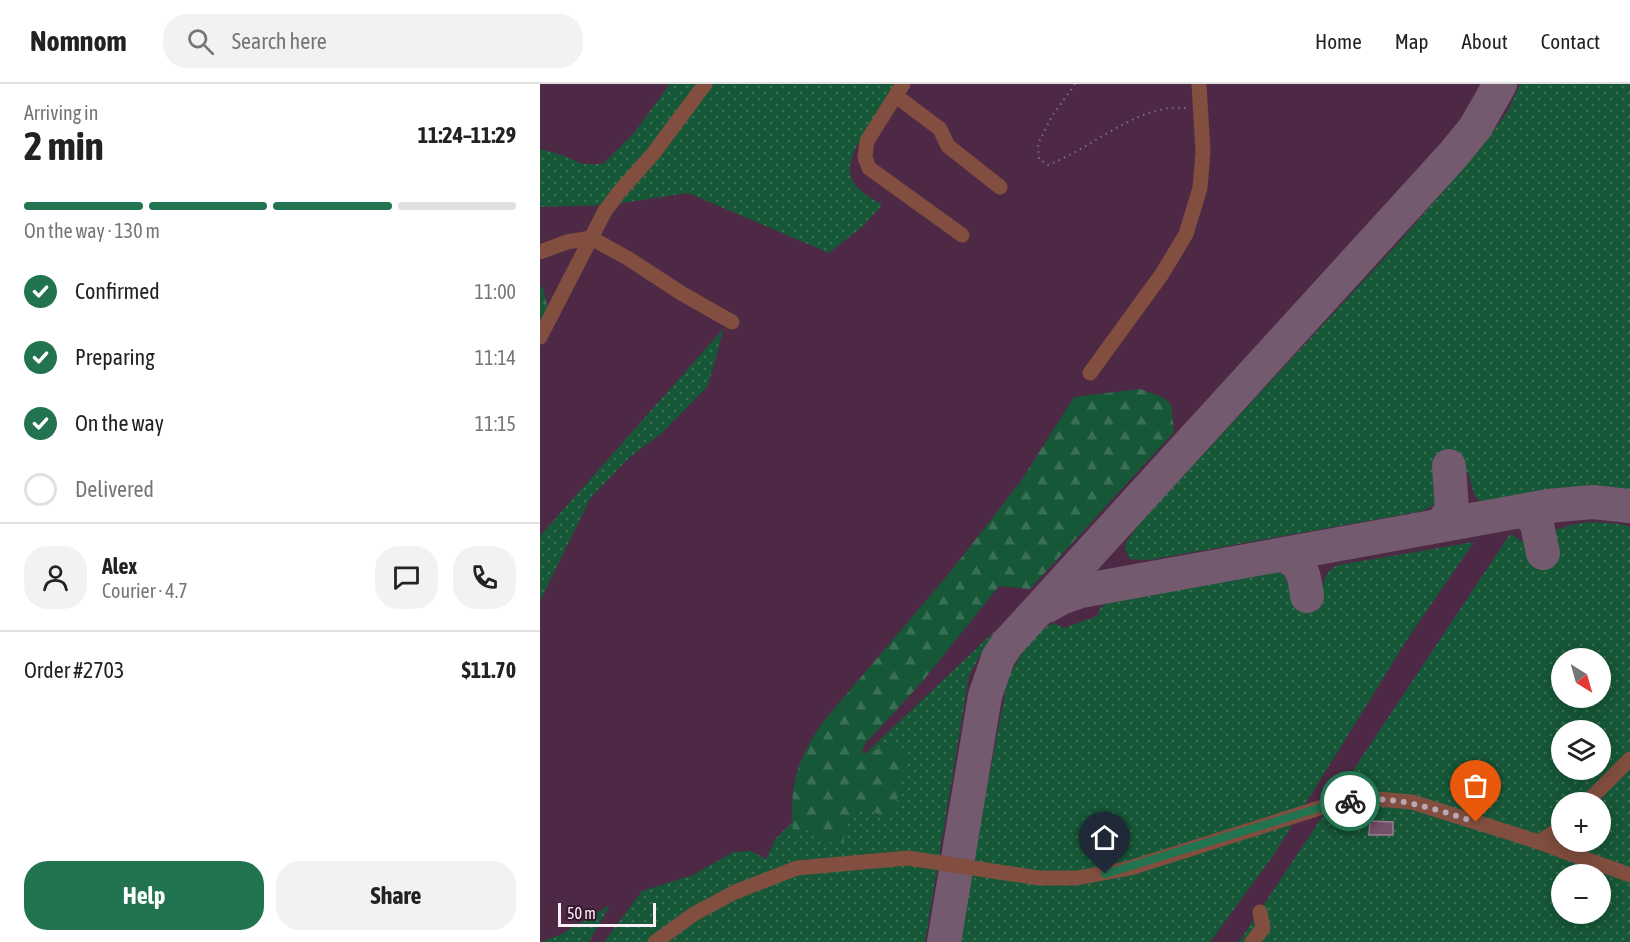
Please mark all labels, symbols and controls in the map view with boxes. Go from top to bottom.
search box [163,14,583,68]
text: Nomnom [30,25,127,57]
icon: search [184,25,217,58]
text: Search here [232,28,327,54]
text: Home [1315,29,1362,53]
text: Map [1395,29,1429,53]
text: About [1462,29,1508,53]
text: Contact [1541,29,1600,53]
text: Arriving in [24,101,98,124]
text: 11:24–11:29 [418,122,516,148]
text: 2 min [24,124,104,168]
text: On the way · 130 m [24,219,160,242]
icon: check [24,275,57,308]
text: Confirmed [75,278,160,304]
text: 11:00 [474,280,516,303]
icon: check [24,341,57,374]
text: Preparing [75,344,155,370]
text: 11:14 [475,346,516,369]
icon: check [24,407,57,440]
text: On the way [75,410,164,436]
text: 11:15 [475,412,516,435]
text: Delivered [75,476,154,502]
button: person [24,546,87,609]
button: chat [375,546,438,609]
button: phone [453,546,516,609]
text: Alex [102,553,137,579]
text: Courier · 4.7 [102,579,188,602]
north arrow [1551,648,1611,708]
map controls [1551,648,1611,924]
text: Order #2703 [24,657,124,683]
text: $11.70 [461,657,516,683]
button: layers [1551,720,1611,780]
pin [1450,760,1501,822]
icon: bag [1459,769,1492,802]
courier [1320,771,1380,831]
icon: bike [1334,785,1367,818]
button: + [1551,792,1611,852]
pin [1079,812,1130,874]
icon: home [1088,821,1121,854]
button: Help [24,861,264,930]
button: Share [276,861,516,930]
button: − [1551,864,1611,924]
scale bar [558,900,656,928]
text: 50 m [567,904,596,922]

